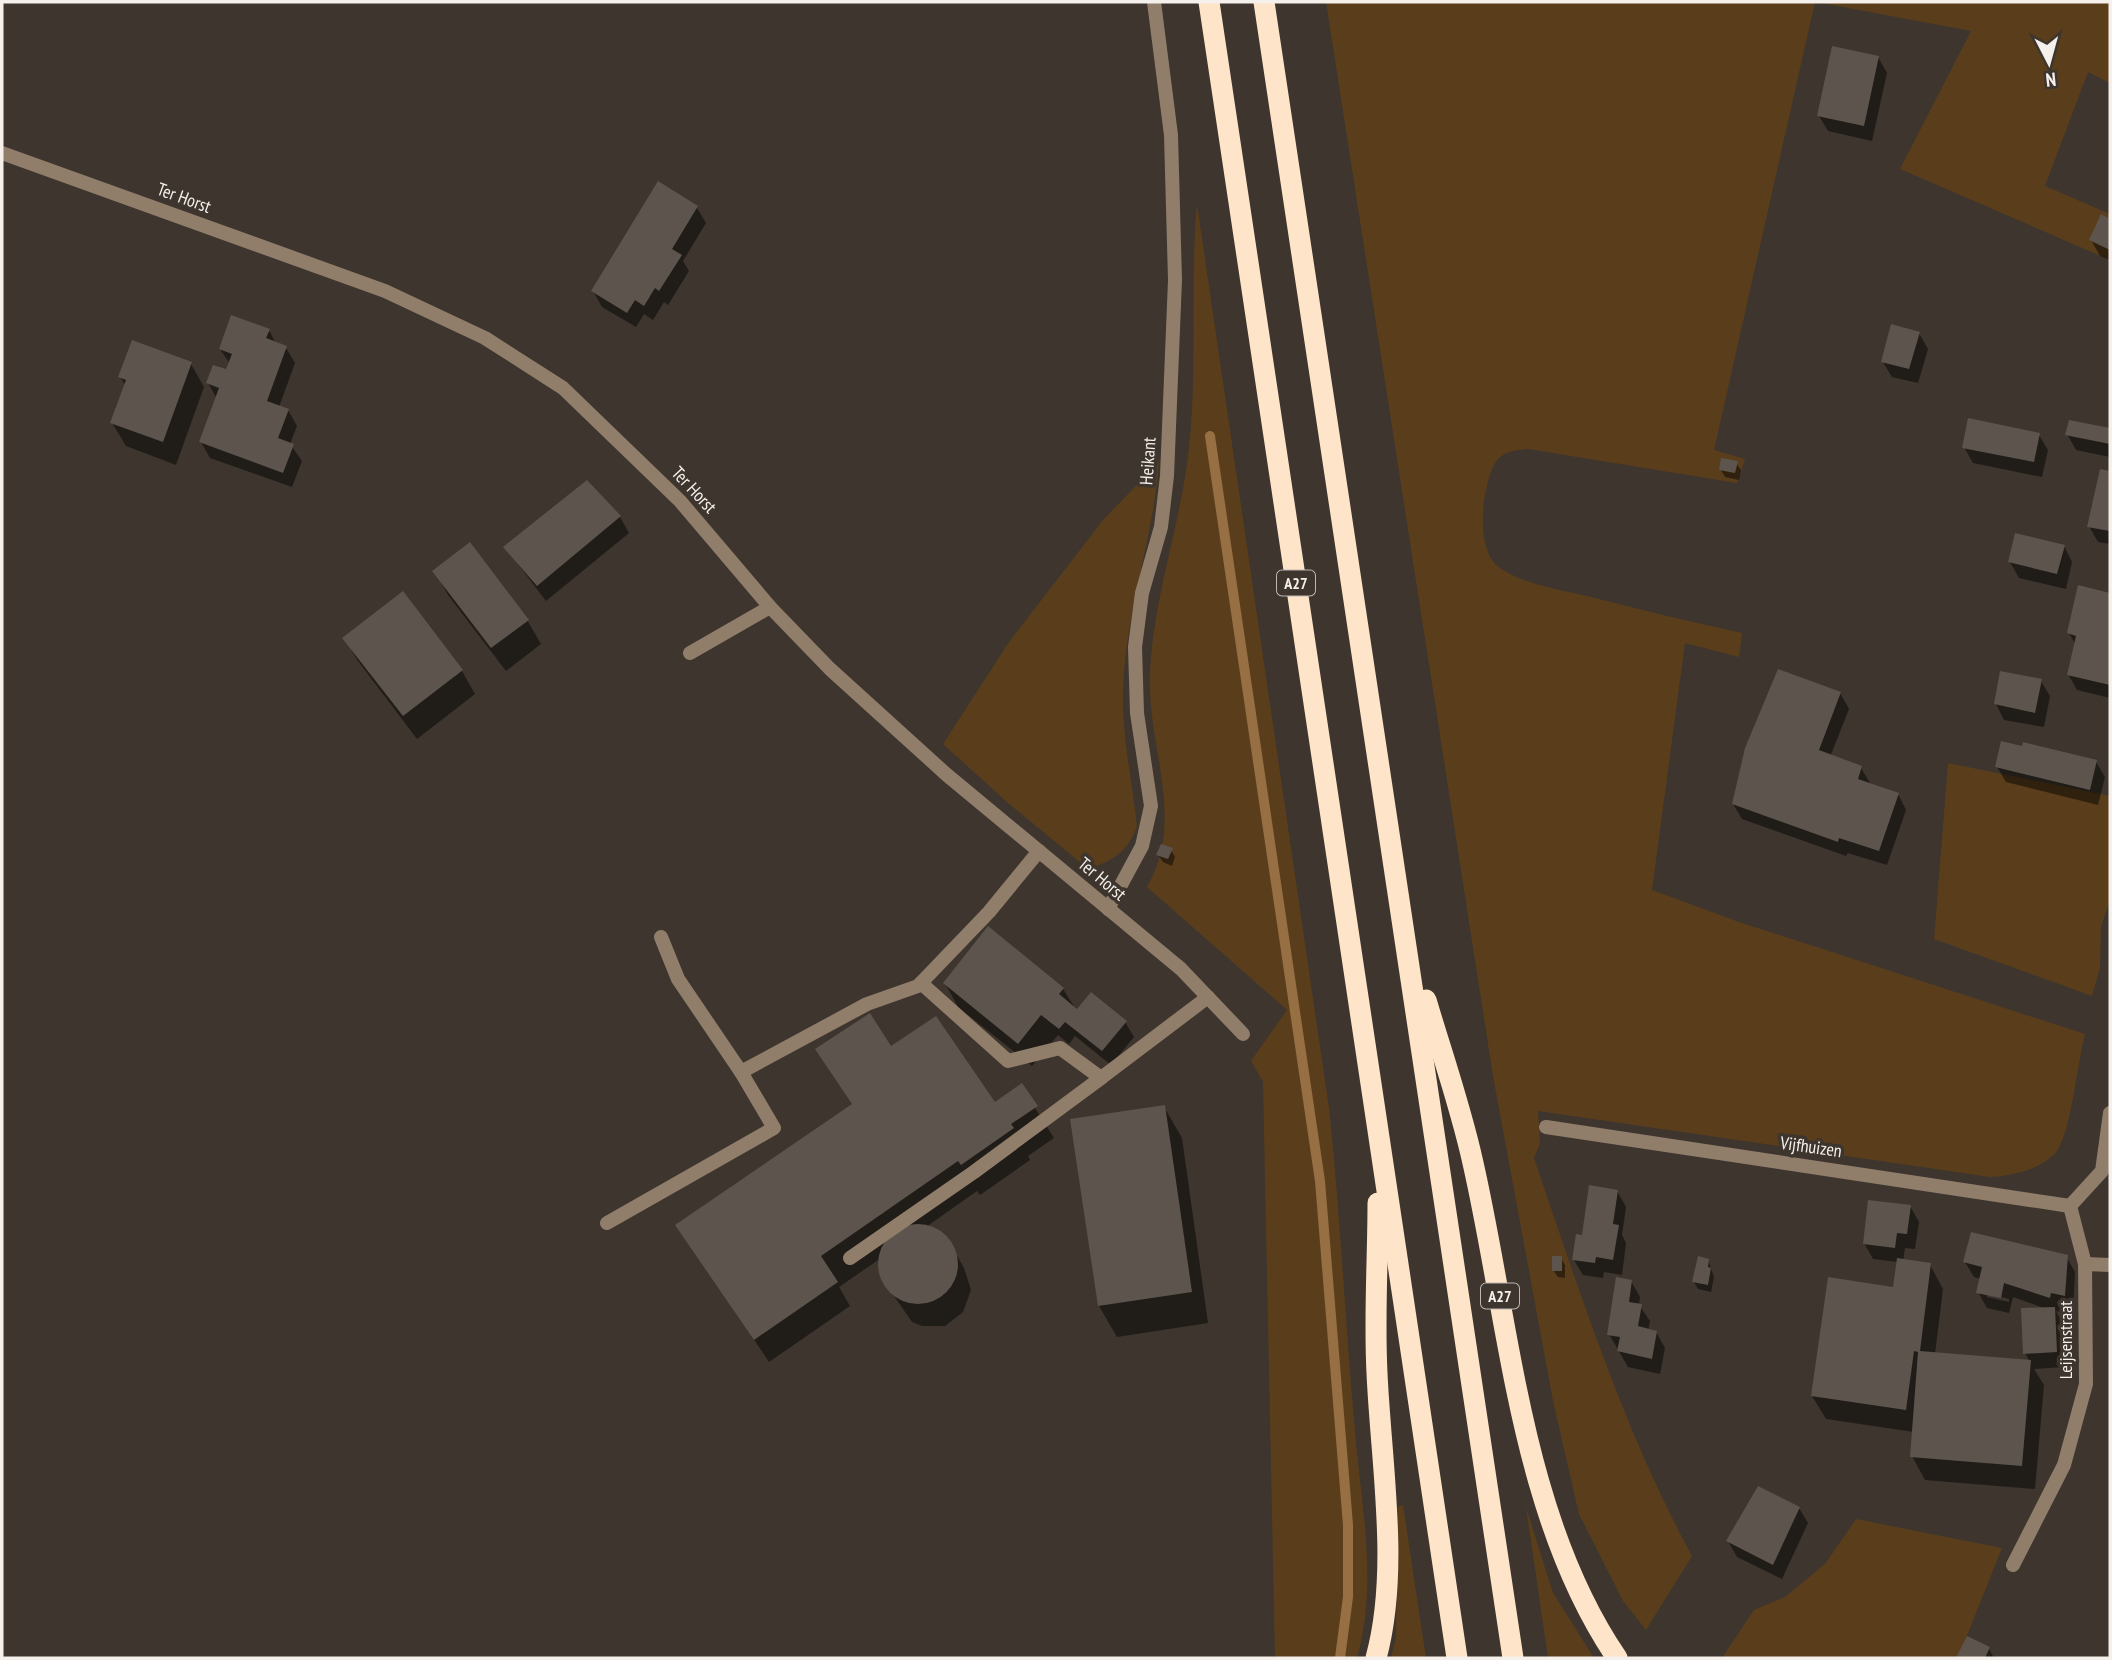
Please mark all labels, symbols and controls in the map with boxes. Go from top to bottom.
north arrow [2014,28,2084,98]
text: N [2044,67,2057,92]
street label: Ter Horst [154,177,214,218]
street label: Heikant [1134,436,1161,486]
street label: Ter Horst [667,461,722,518]
road number: A27 [1277,570,1315,596]
street label: Ter Horst [1074,852,1131,905]
street label: Vijfhuizen [1778,1131,1843,1162]
road number: A27 [1481,1284,1519,1308]
street label: Leijsenstraat [2054,1301,2077,1379]

